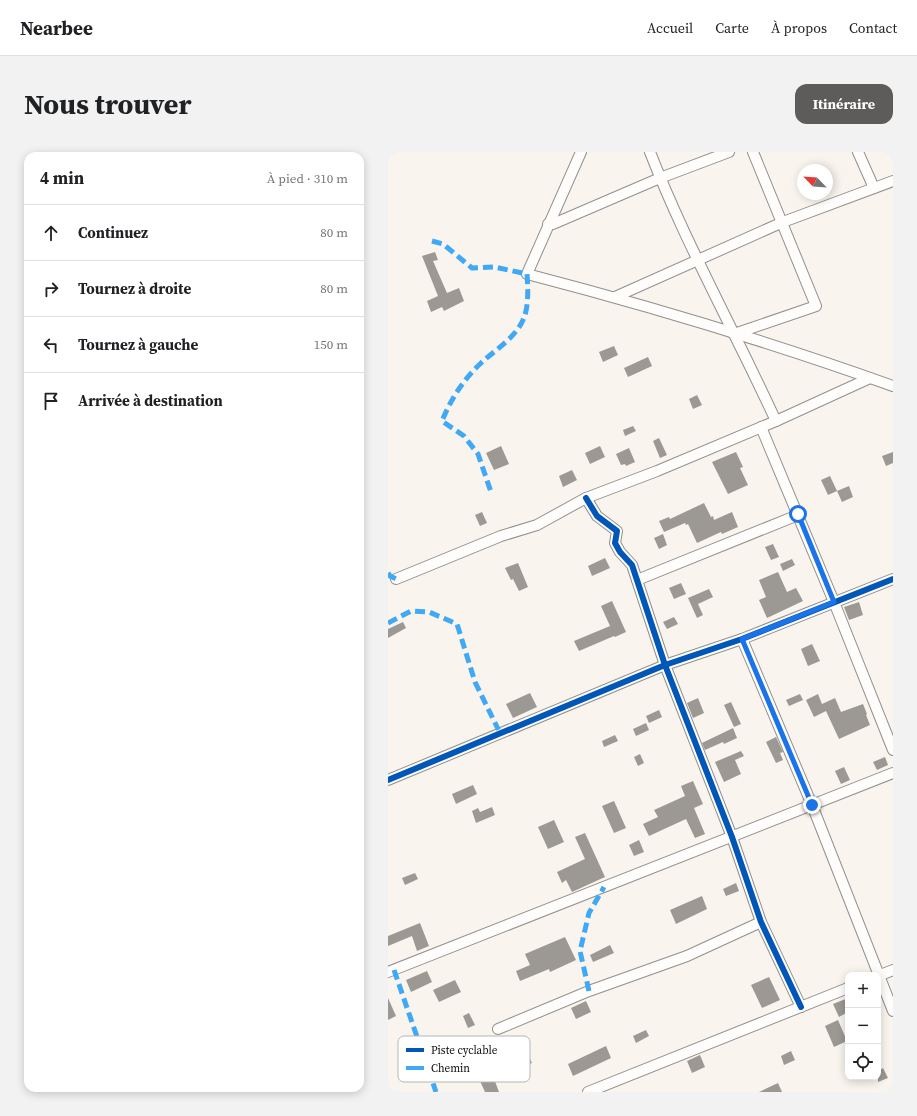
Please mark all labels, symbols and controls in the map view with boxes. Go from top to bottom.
text: Nearbee [20,15,93,41]
text: Accueil [647,18,693,38]
text: Carte [715,18,749,38]
text: À propos [771,18,827,38]
text: Contact [849,18,897,38]
button: Itinéraire [795,84,893,124]
text: Nous trouver [24,85,191,123]
north arrow [797,164,833,200]
text: 4 min [40,166,84,190]
text: À pied · 310 m [267,170,348,187]
icon: ahead [40,222,62,244]
text: Continuez [78,222,148,243]
text: 80 m [320,224,348,241]
icon: right [40,278,62,300]
text: Tournez à droite [78,278,191,299]
text: 80 m [320,280,348,297]
icon: left [40,334,62,356]
text: Tournez à gauche [78,334,198,355]
text: 150 m [314,336,348,353]
icon: arrive [40,390,62,412]
text: Arrivée à destination [78,390,223,411]
route start [789,505,807,523]
route end [803,796,821,814]
map controls [845,972,881,1080]
button: + [845,972,881,1008]
button: − [845,1008,881,1044]
legend [398,1036,530,1082]
text: Piste cyclable [431,1043,498,1058]
button: locate [845,1044,881,1080]
text: Chemin [431,1061,470,1076]

